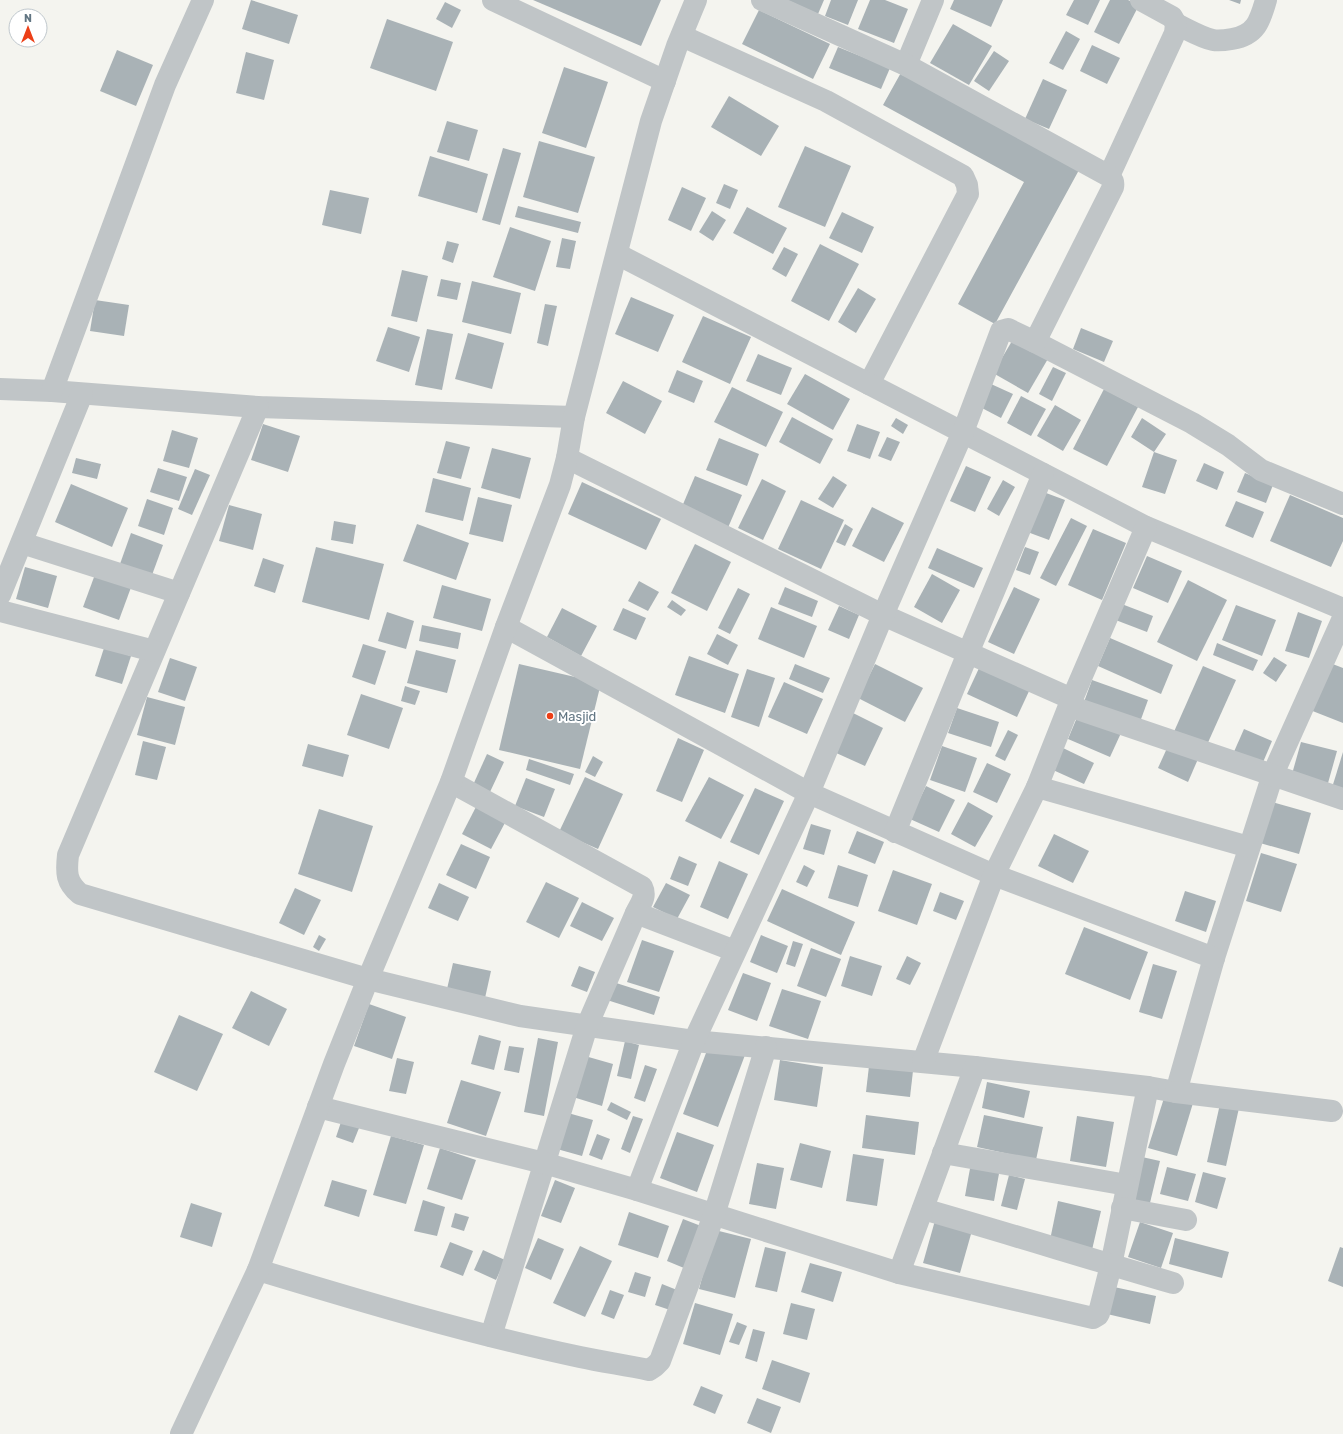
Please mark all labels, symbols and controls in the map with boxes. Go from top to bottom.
north arrow [8,8,48,48]
text: N [24,12,32,25]
place label: Masjid [558,709,596,724]
marker: Masjid [545,711,555,721]

